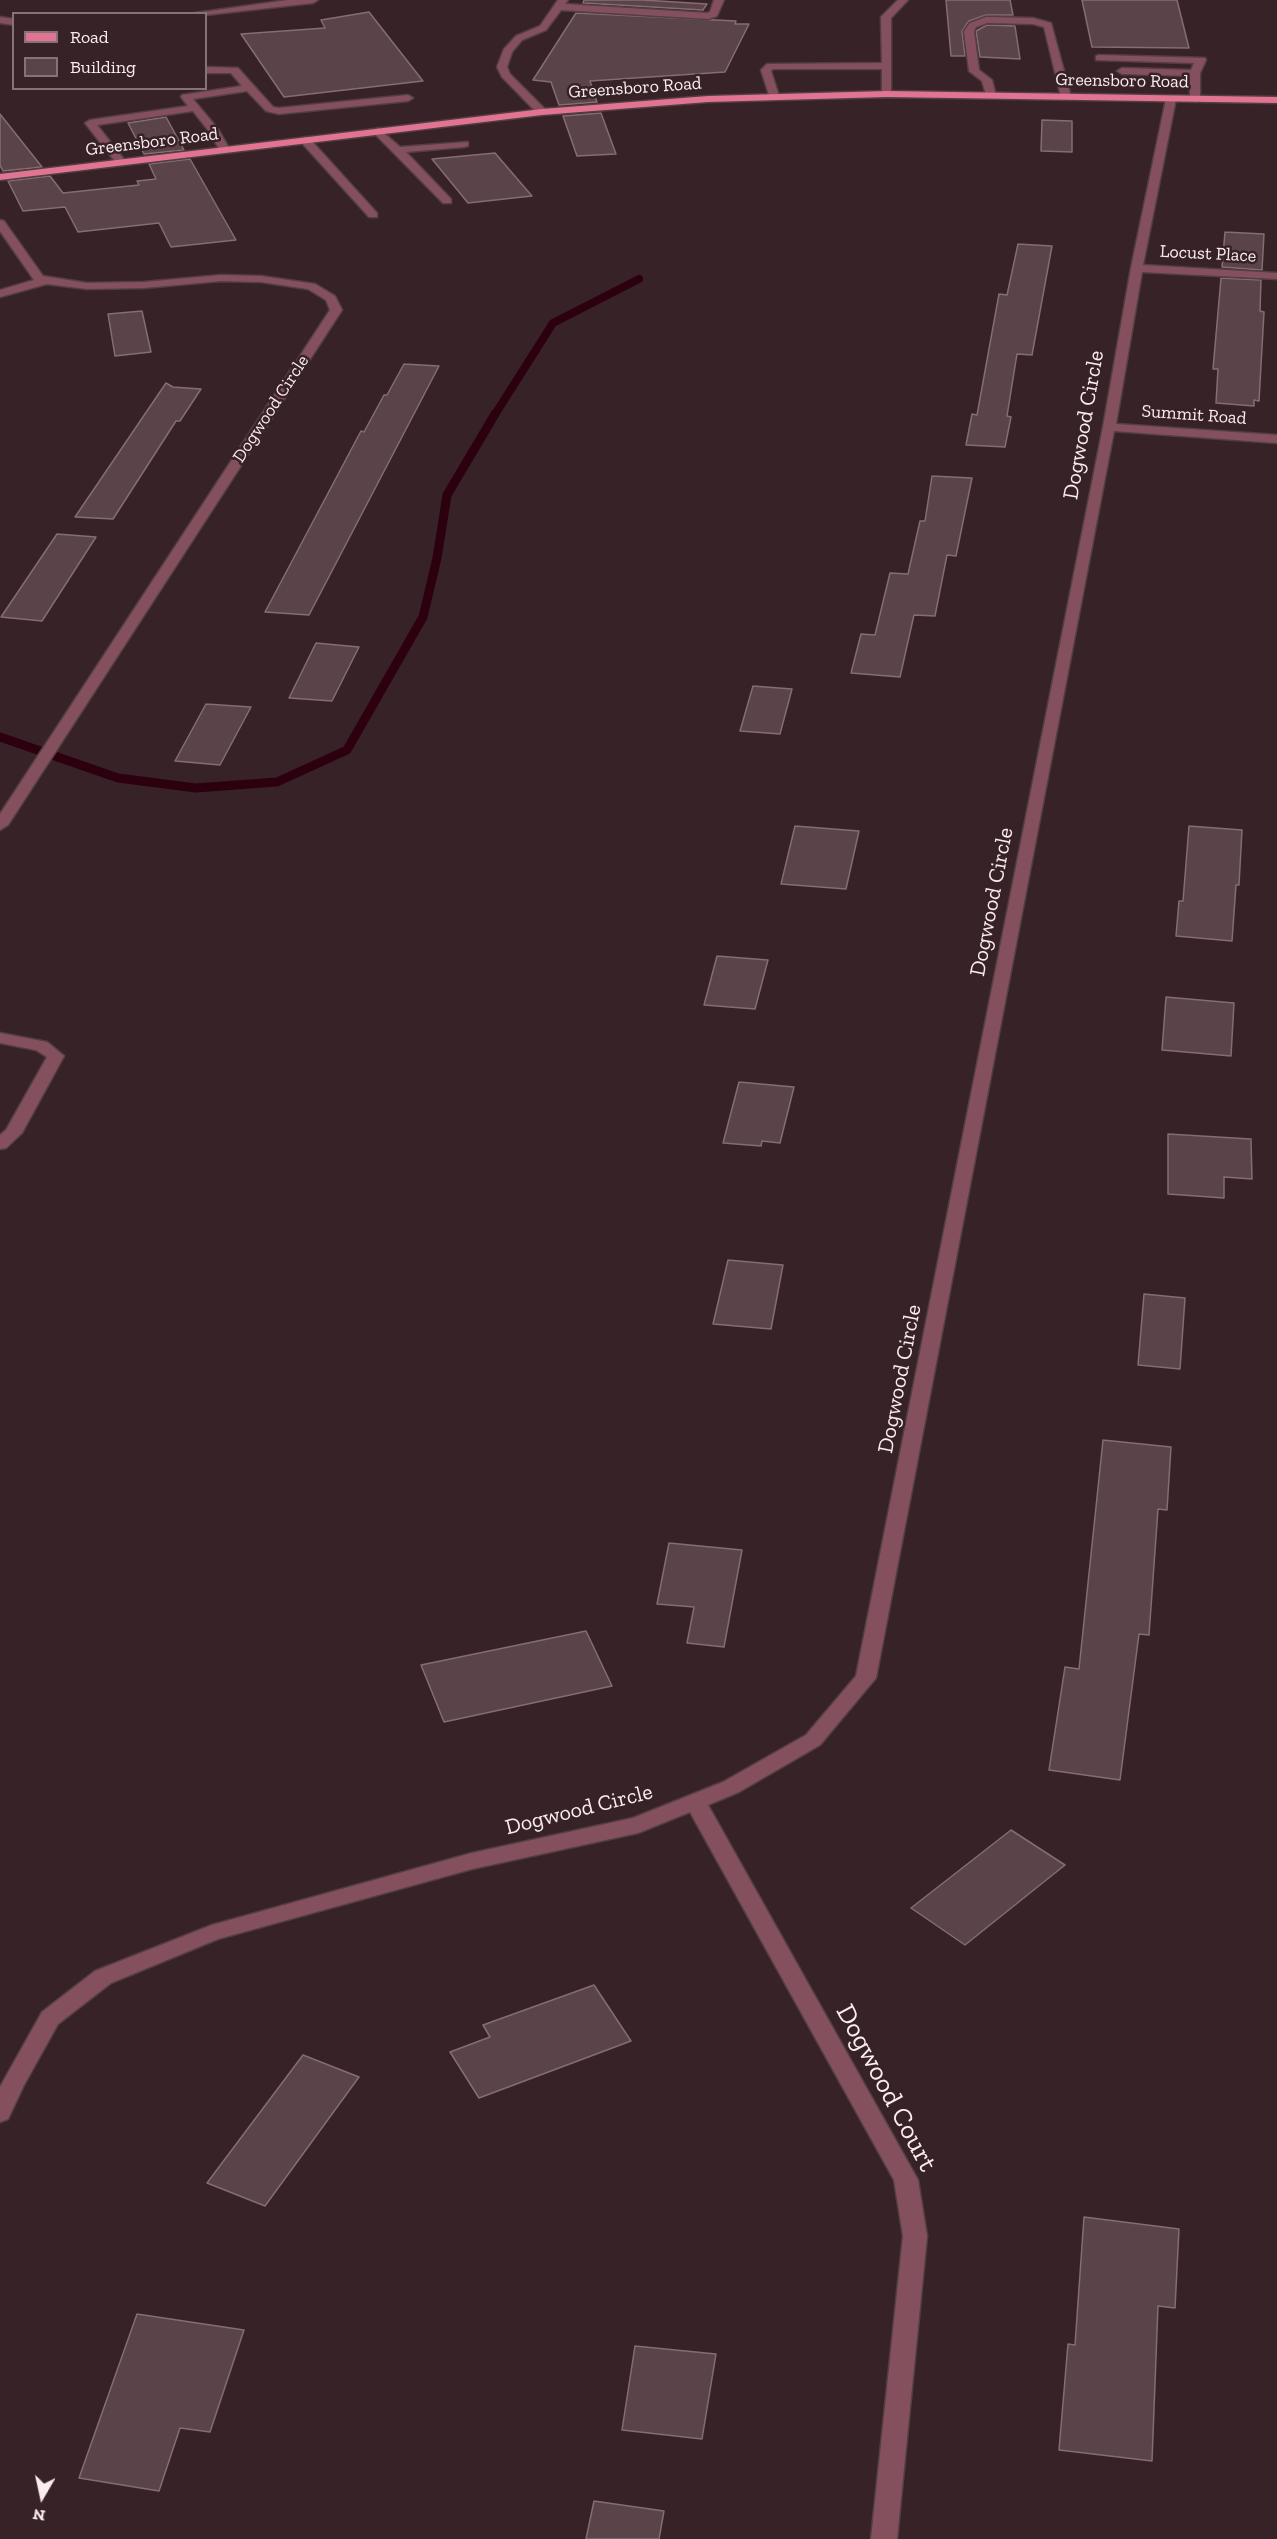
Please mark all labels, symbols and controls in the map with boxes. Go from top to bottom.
legend [12,12,207,90]
text: Road [70,26,109,48]
text: Building [70,56,136,78]
street label: Greensboro Road [1055,69,1189,93]
street label: Greensboro Road [568,73,702,103]
street label: Greensboro Road [84,123,220,161]
street label: Locust Place [1159,241,1257,267]
street label: Dogwood Circle [1058,348,1110,502]
street label: Dogwood Circle [228,351,314,467]
street label: Summit Road [1141,401,1247,429]
street label: Dogwood Circle [965,825,1019,979]
street label: Dogwood Circle [873,1302,927,1456]
street label: Dogwood Circle [503,1779,655,1841]
street label: Dogwood Court [828,1999,944,2177]
north arrow [12,2467,72,2527]
text: N [32,2505,47,2526]

